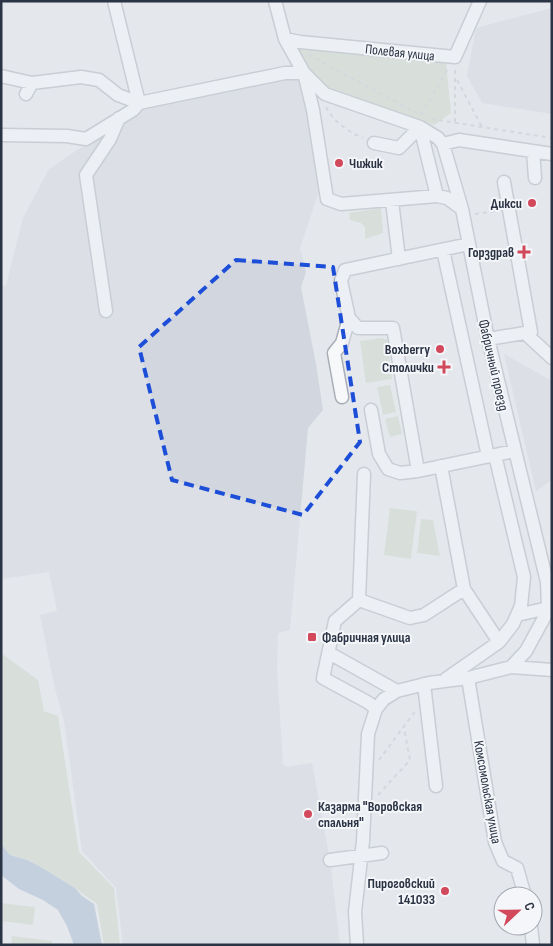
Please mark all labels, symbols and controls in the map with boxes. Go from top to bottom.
street label: Полевая улица [364,40,436,65]
place label: Чижик [349,155,383,172]
marker: Чижик [333,157,345,169]
place label: Дикси [491,195,522,212]
marker: Дикси [526,197,538,209]
place label: Горздрав [468,244,514,261]
marker: Горздрав [518,246,530,258]
street label: Фабричный проезд [475,318,512,412]
place label: Boxberry [385,341,430,358]
marker: Boxberry [434,343,446,355]
place label: Столички [382,359,434,376]
marker: Столички [438,361,450,373]
place label: Фабричная улица [322,629,411,646]
marker: Фабричная улица [306,631,318,643]
street label: Комсомольская улица [470,739,505,845]
place label: Казарма "Воровская спальня" [318,798,422,831]
marker: Казарма "Воровская спальня" [302,808,314,820]
place label: Пироговский 141033 [368,875,435,908]
marker: Пироговский 141033 [439,885,451,897]
north arrow [493,886,543,936]
text: С [520,900,539,913]

